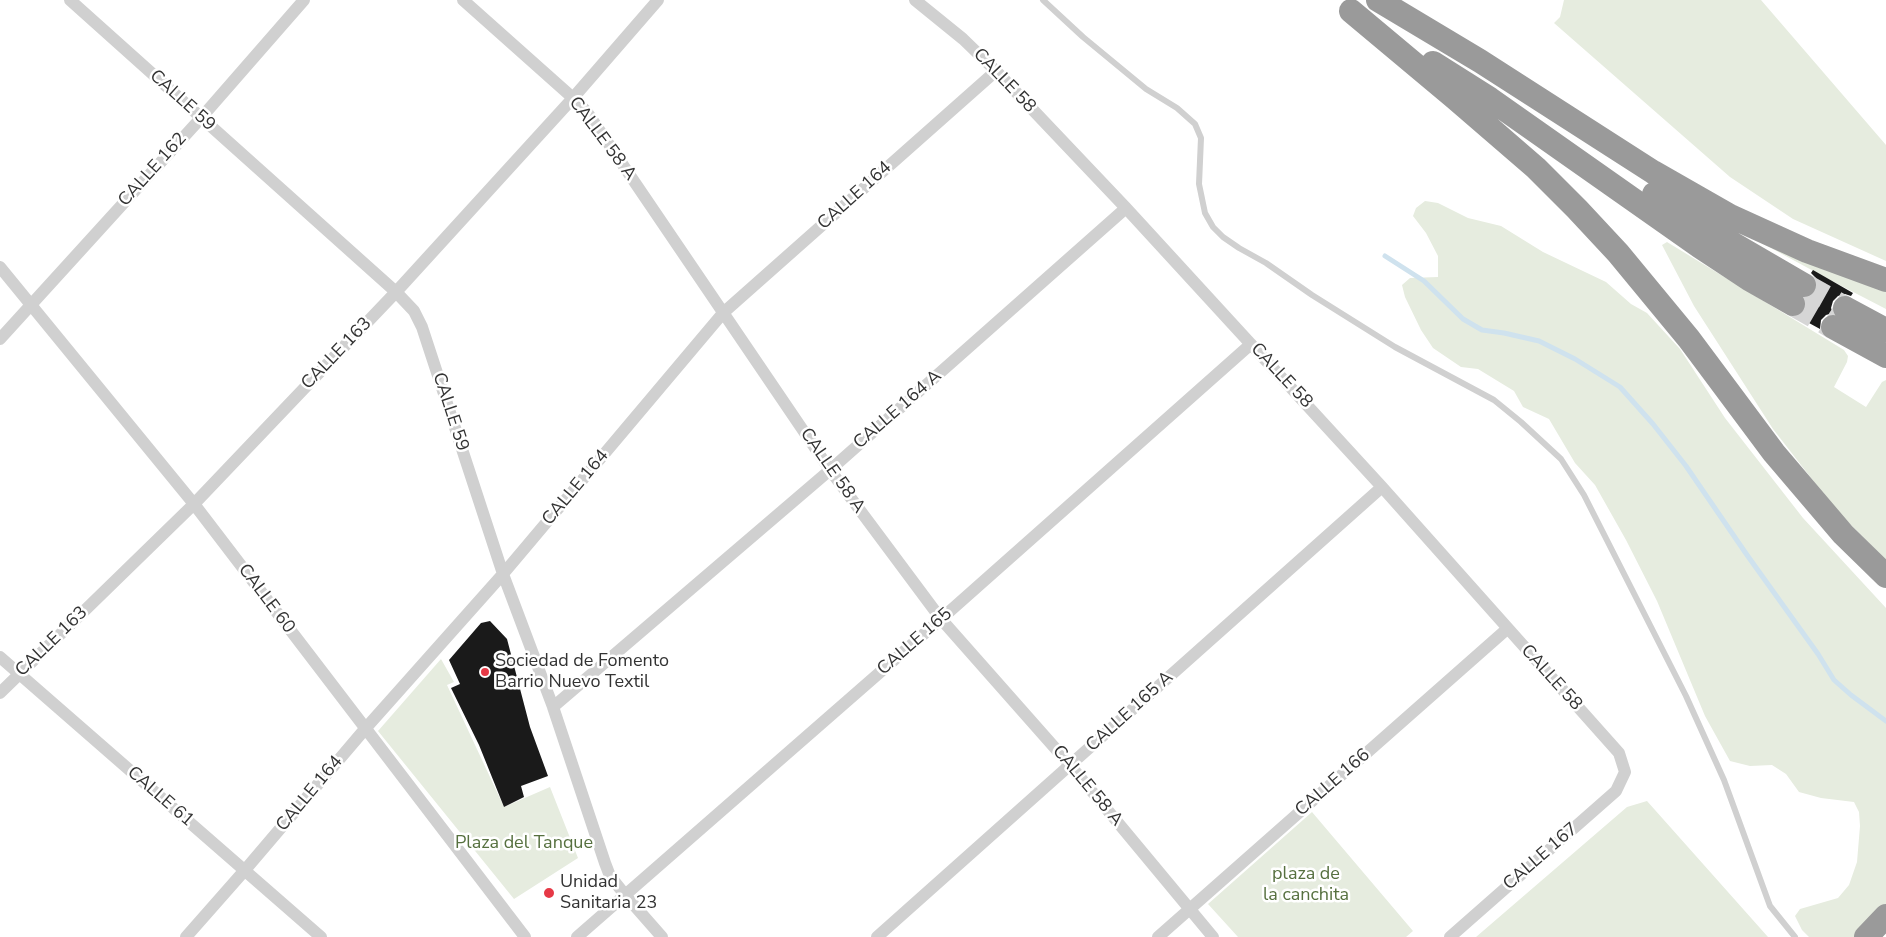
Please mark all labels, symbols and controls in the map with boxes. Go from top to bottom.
street label: CALLE 58 [968,44,1040,118]
street label: CALLE 59 [145,66,219,136]
street label: CALLE 58 A [564,93,640,185]
street label: CALLE 162 [114,129,192,211]
street label: CALLE 164 [814,157,896,235]
street label: CALLE 163 [297,313,377,395]
street label: CALLE 58 [1245,339,1317,413]
street label: CALLE 164 A [850,366,946,454]
street label: CALLE 59 [427,370,473,454]
street label: CALLE 58 A [795,424,869,518]
street label: CALLE 164 [538,446,614,530]
street label: CALLE 60 [233,560,299,638]
street label: CALLE 163 [11,602,93,682]
street label: CALLE 165 [873,604,957,680]
street label: CALLE 58 [1516,641,1586,715]
place label: Sociedad de Fomento Barrio Nuevo Textil [495,651,669,694]
marker: Sociedad de Fomento Barrio Nuevo Textil [479,666,491,678]
street label: CALLE 165 A [1082,667,1178,757]
street label: CALLE 58 A [1047,741,1127,831]
street label: CALLE 166 [1291,745,1375,821]
street label: CALLE 164 [272,752,348,836]
street label: CALLE 61 [122,762,198,832]
street label: CALLE 167 [1499,819,1583,895]
park label: Plaza del Tanque [455,833,593,855]
park label: plaza de la canchita [1263,864,1349,906]
place label: Unidad Sanitaria 23 [560,872,657,914]
marker: Unidad Sanitaria 23 [542,886,556,900]

